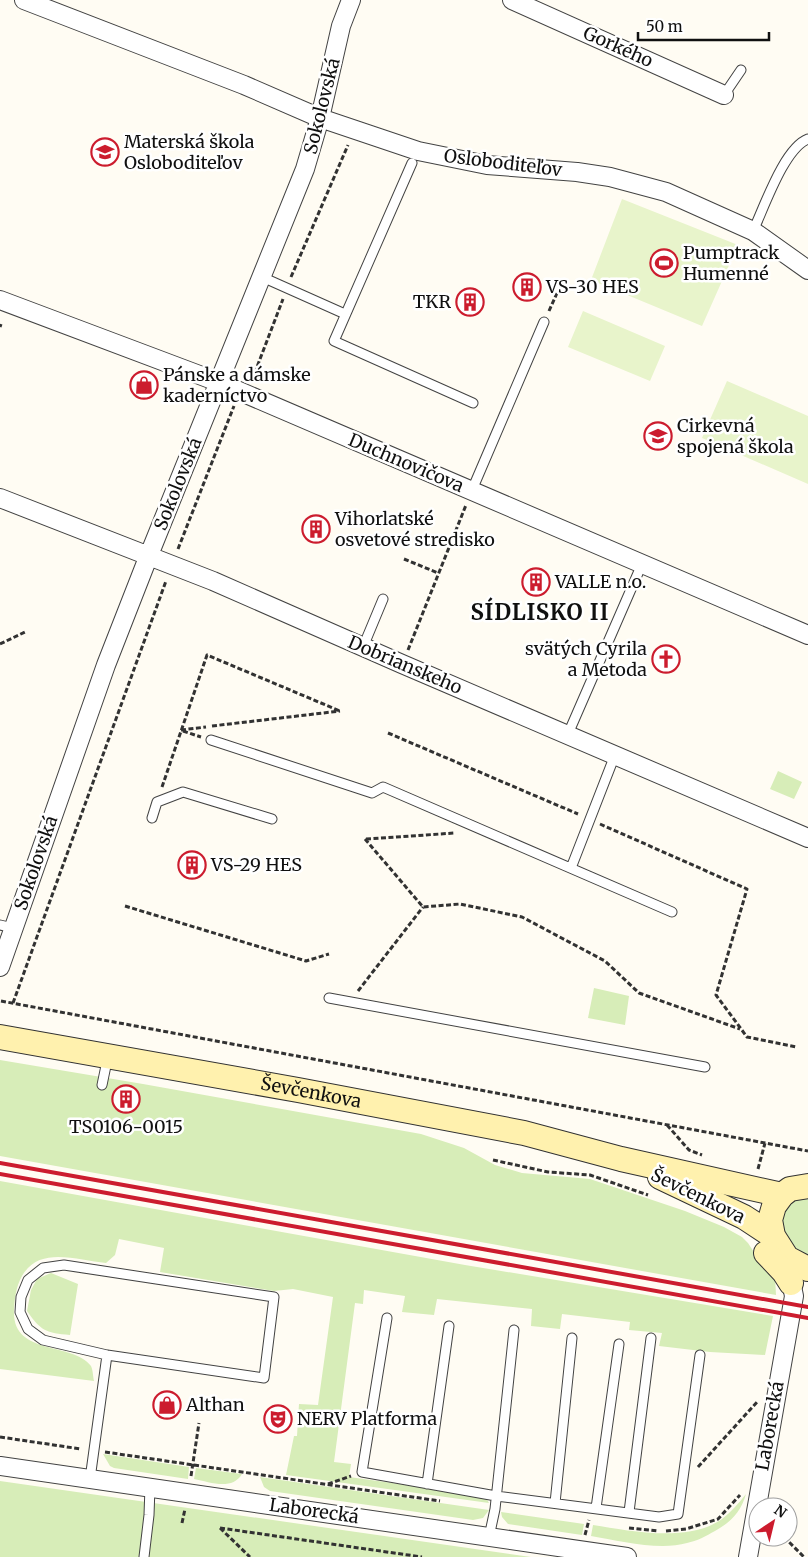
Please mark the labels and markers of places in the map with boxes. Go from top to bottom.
place label: Materská škola Osloboditeľov [124,130,255,174]
school or university icon: Materská škola Osloboditeľov [90,137,120,167]
place label: Pumptrack Humenné [683,241,780,285]
sports icon: Pumptrack Humenné [649,248,679,278]
building icon: VS-30 HES [512,272,542,302]
place label: VS-30 HES [545,275,639,298]
building icon: TKR [455,287,485,317]
place label: TKR [413,290,451,313]
place label: Pánske a dámske kaderníctvo [163,363,311,407]
shop icon: Pánske a dámske kaderníctvo [129,370,159,400]
place label: Cirkevná spojená škola [677,414,794,458]
school or university icon: Cirkevná spojená škola [643,421,673,451]
place label: Vihorlatské osvetové stredisko [334,507,495,551]
building icon: Vihorlatské osvetové stredisko [301,514,331,544]
building icon: VALLE n.o. [521,567,551,597]
place label: VALLE n.o. [554,570,646,593]
place label: svätých Cyrila a Metoda [525,637,647,681]
church icon: svätých Cyrila a Metoda [651,644,681,674]
building icon: VS-29 HES [177,850,207,880]
place label: VS-29 HES [210,853,302,876]
building icon: TS0106-0015 [111,1084,141,1114]
place label: TS0106-0015 [69,1115,183,1138]
shop icon: Althan [152,1390,182,1420]
place label: Althan [185,1393,245,1416]
theatre icon: NERV Platforma [263,1404,293,1434]
place label: NERV Platforma [297,1407,437,1430]

